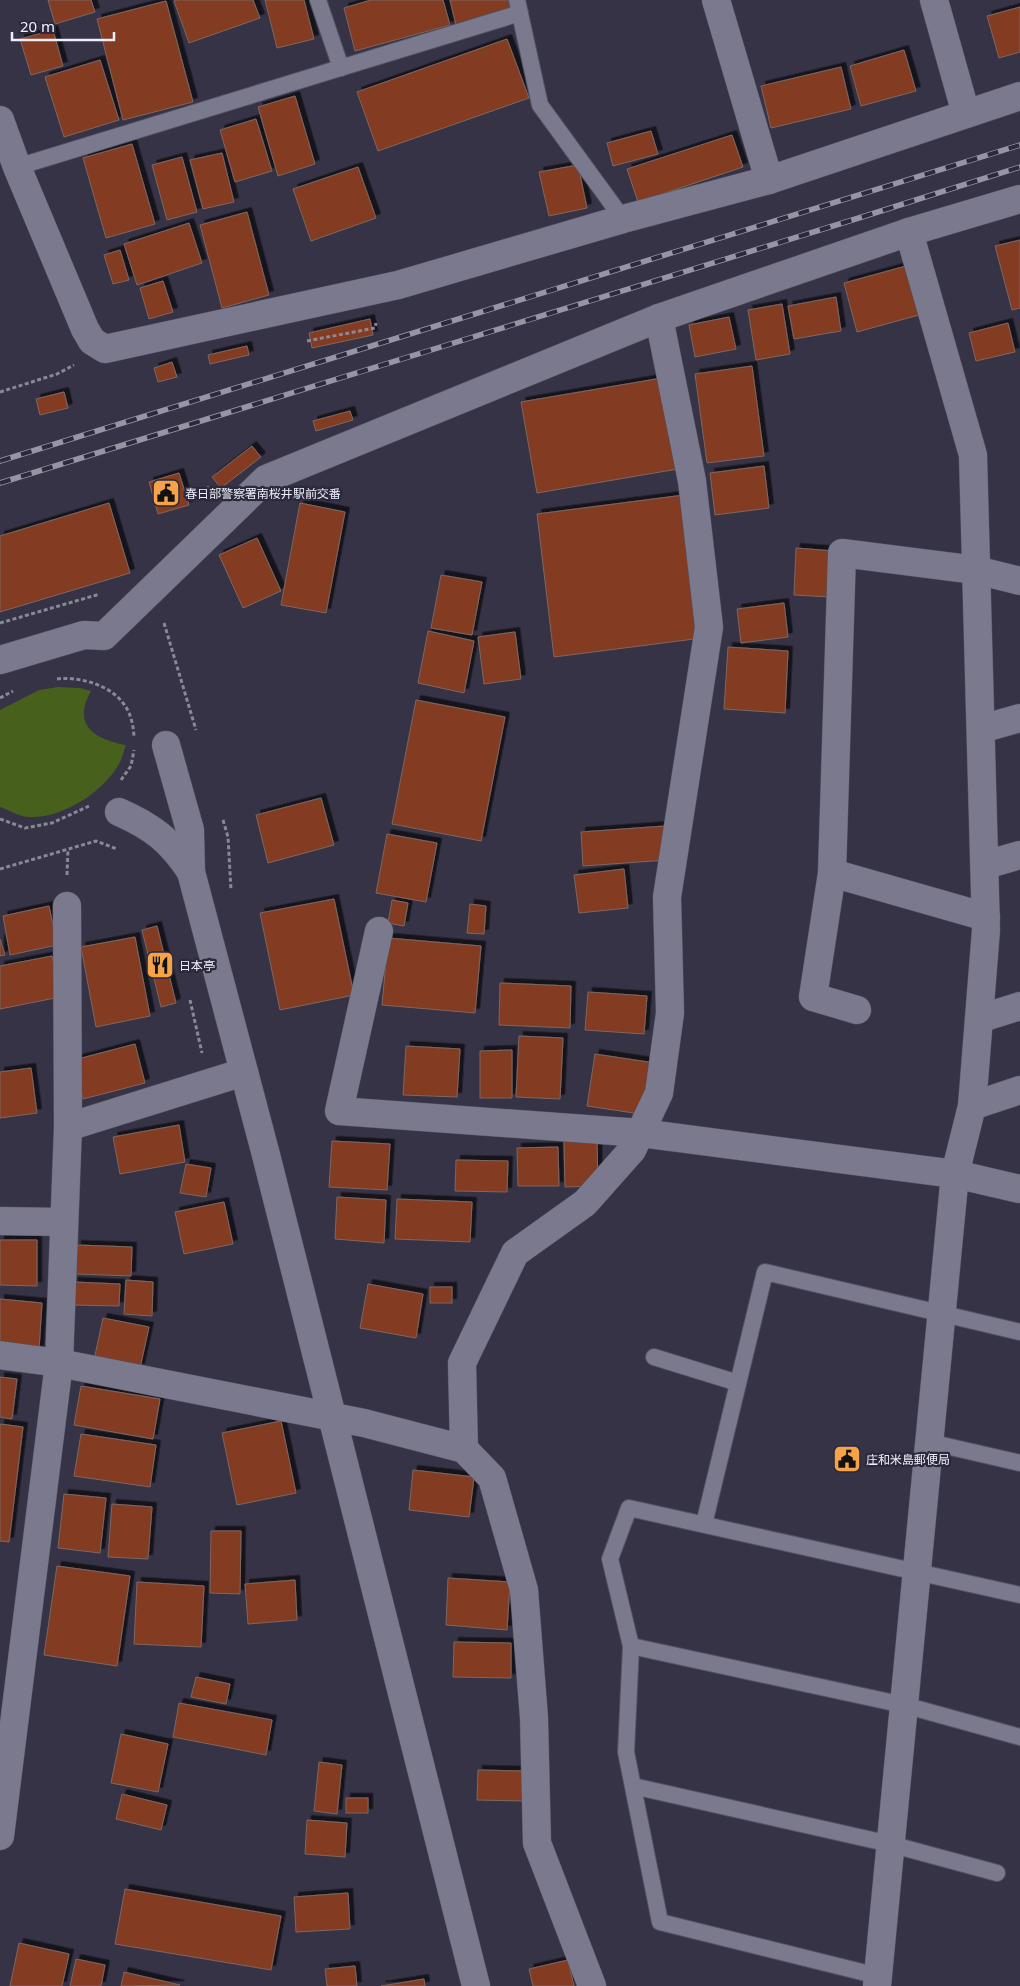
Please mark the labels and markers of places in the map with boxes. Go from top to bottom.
public building icon: 春日部警察署南桜井駅前交番 [151,478,181,508]
place label: 春日部警察署南桜井駅前交番 [185,485,341,502]
restaurant icon: 日本亭 [145,950,175,980]
place label: 日本亭 [179,957,215,974]
public building icon: 庄和米島郵便局 [832,1444,862,1474]
place label: 庄和米島郵便局 [866,1451,950,1468]

